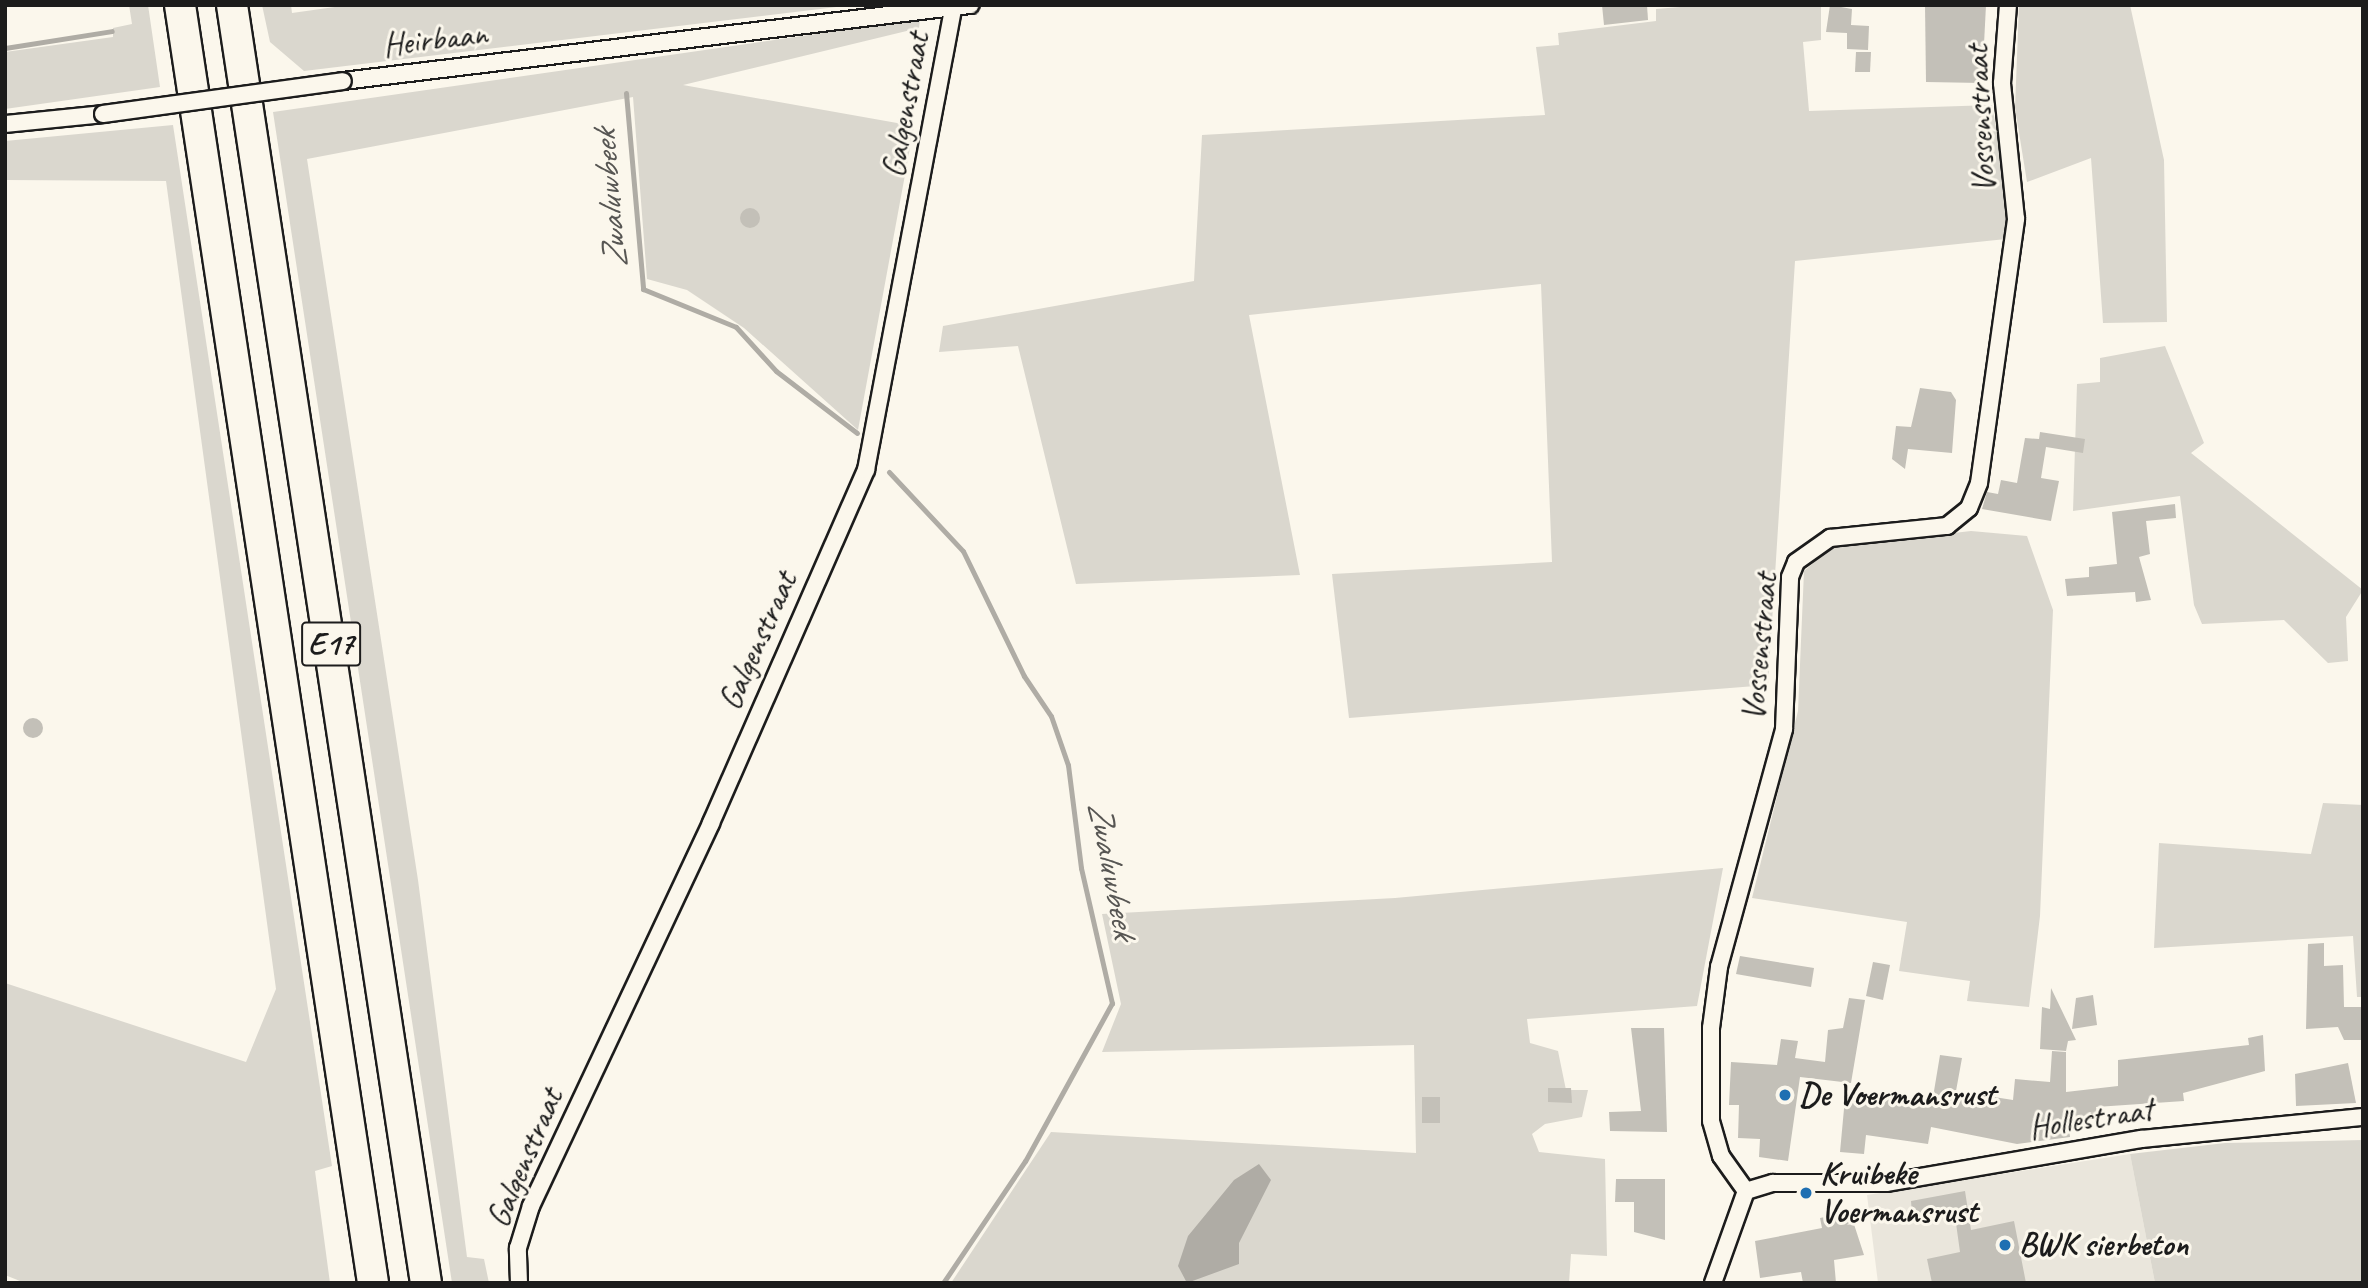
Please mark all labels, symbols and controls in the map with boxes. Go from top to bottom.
street label: Heirbaan [381,14,489,66]
street label: Galgenstraat [874,30,938,180]
street label: Vossenstraat [1957,44,2005,194]
water label: Zwaluwbeek [583,128,637,270]
street label: Galgenstraat [710,566,806,716]
street label: Vossenstraat [1734,572,1786,722]
road number: E17 [300,616,362,672]
water label: Zwaluwbeek [1078,798,1146,942]
place label: De Voermansrust [1799,1075,1995,1115]
street label: Galgenstraat [478,1083,572,1233]
marker: De Voermansrust [1777,1087,1793,1103]
street label: Hollestraat [2026,1090,2156,1148]
place label: Kruibeke Voermansrust [1820,1154,1977,1232]
marker: Kruibeke Voermansrust [1798,1185,1814,1201]
place label: BWK sierbeton [2019,1225,2188,1265]
marker: BWK sierbeton [1997,1237,2013,1253]

